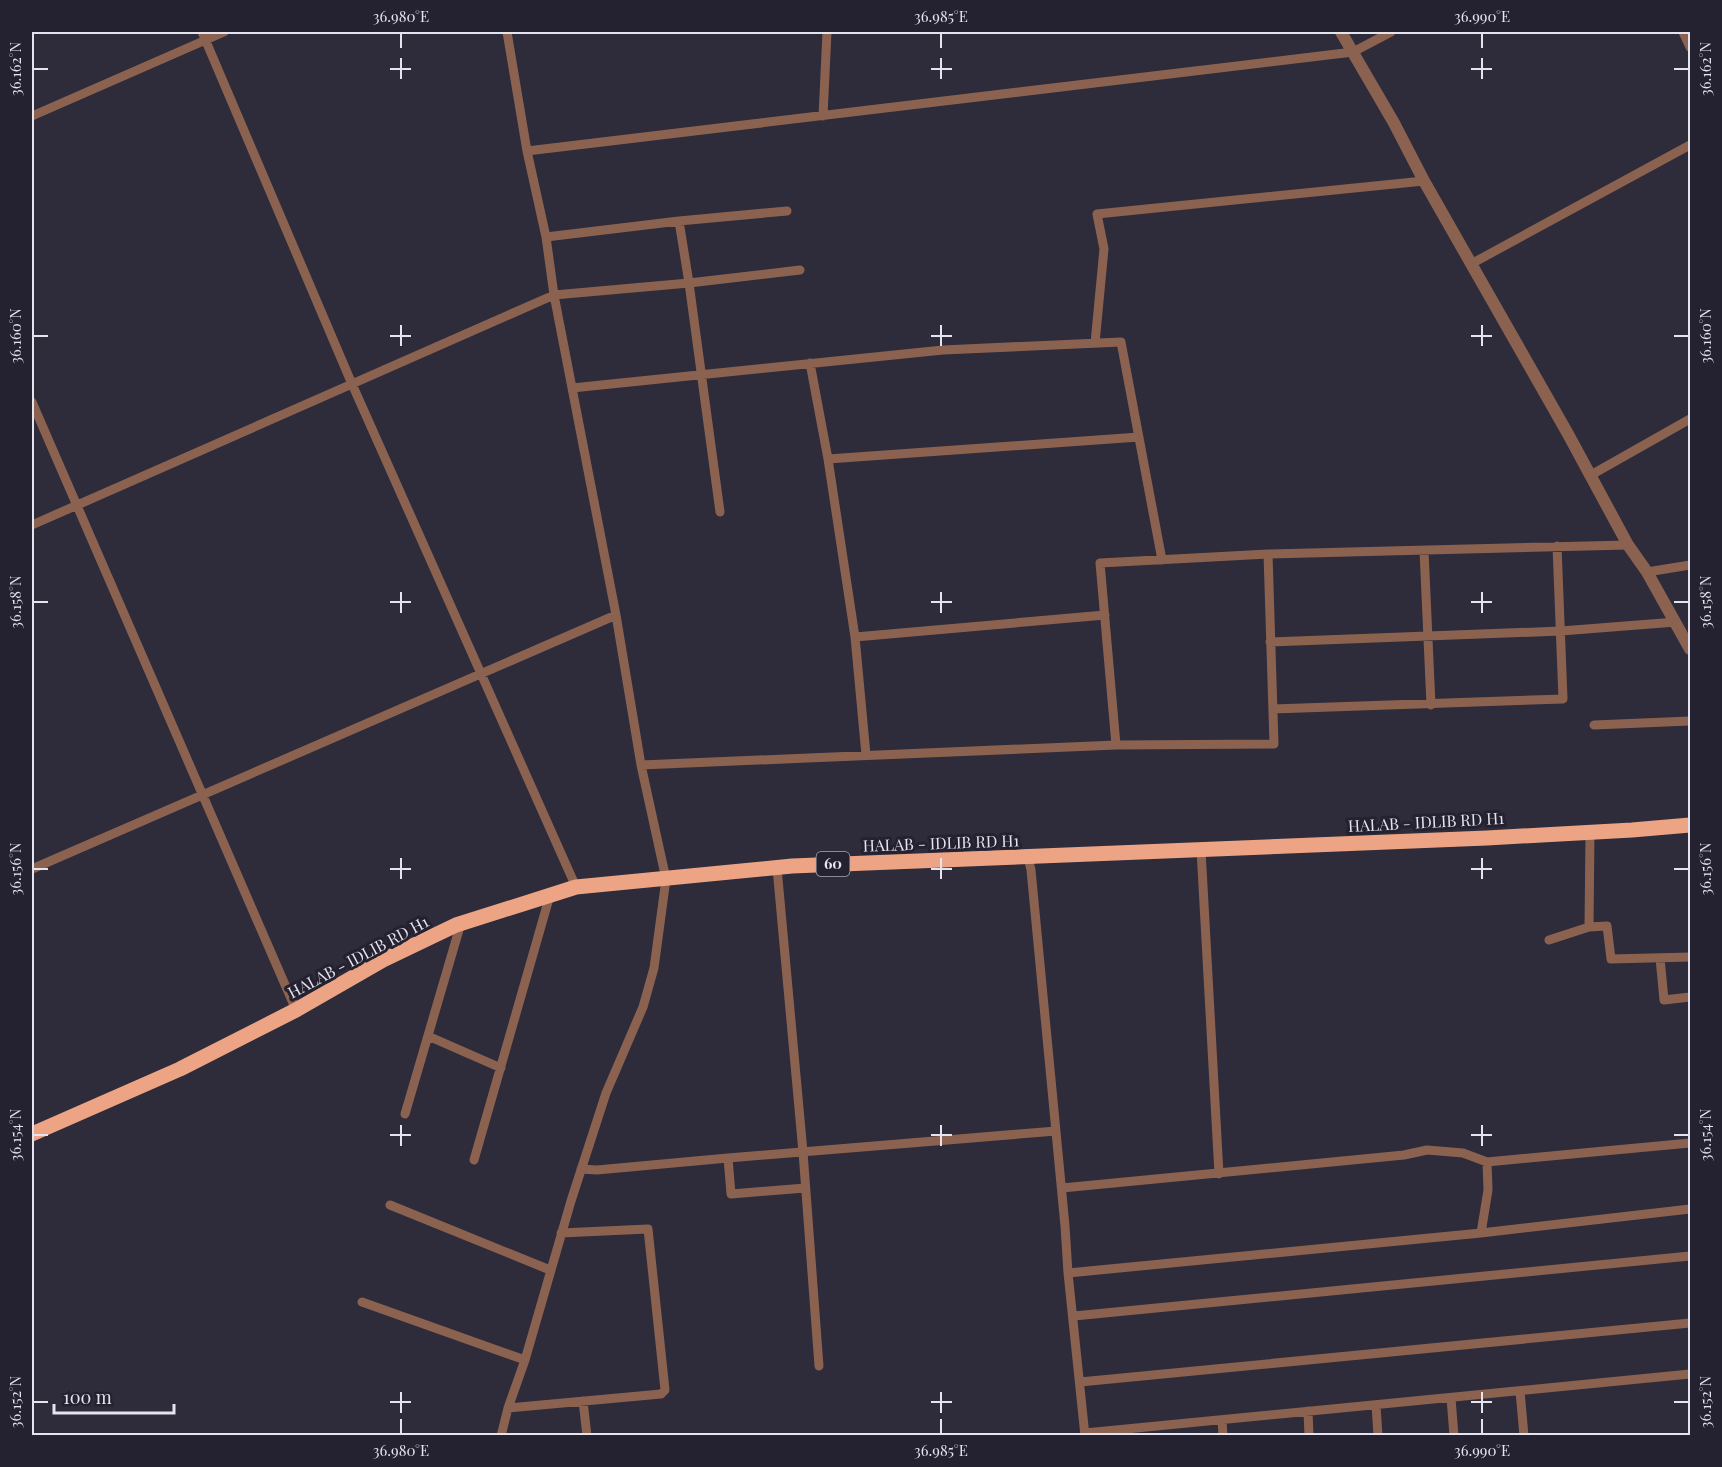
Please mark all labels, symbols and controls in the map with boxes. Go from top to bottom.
text: 36.980°E [373,6,429,26]
text: 36.985°E [914,6,968,26]
text: 36.990°E [1454,6,1510,26]
text: 36.162°N [5,42,25,96]
text: 36.162°N [1695,42,1715,96]
text: 36.160°N [5,308,25,364]
text: 36.160°N [1695,308,1715,364]
text: 36.158°N [5,575,25,629]
text: 36.158°N [1695,575,1715,629]
street label: HALAB - IDLIB RD H1 [1347,807,1505,836]
street label: HALAB - IDLIB RD H1 [862,829,1020,856]
text: 36.156°N [5,842,25,896]
text: 36.156°N [1695,842,1715,896]
road number: 60 [816,852,850,876]
street label: HALAB - IDLIB RD H1 [284,911,432,1003]
text: 36.154°N [5,1108,25,1161]
text: 36.154°N [1695,1108,1715,1161]
text: 36.152°N [5,1375,25,1428]
text: 36.152°N [1695,1375,1715,1428]
scale bar [54,1377,174,1415]
text: 100 m [63,1385,112,1409]
text: 36.980°E [373,1440,429,1460]
text: 36.985°E [914,1440,968,1460]
text: 36.990°E [1454,1440,1510,1460]

